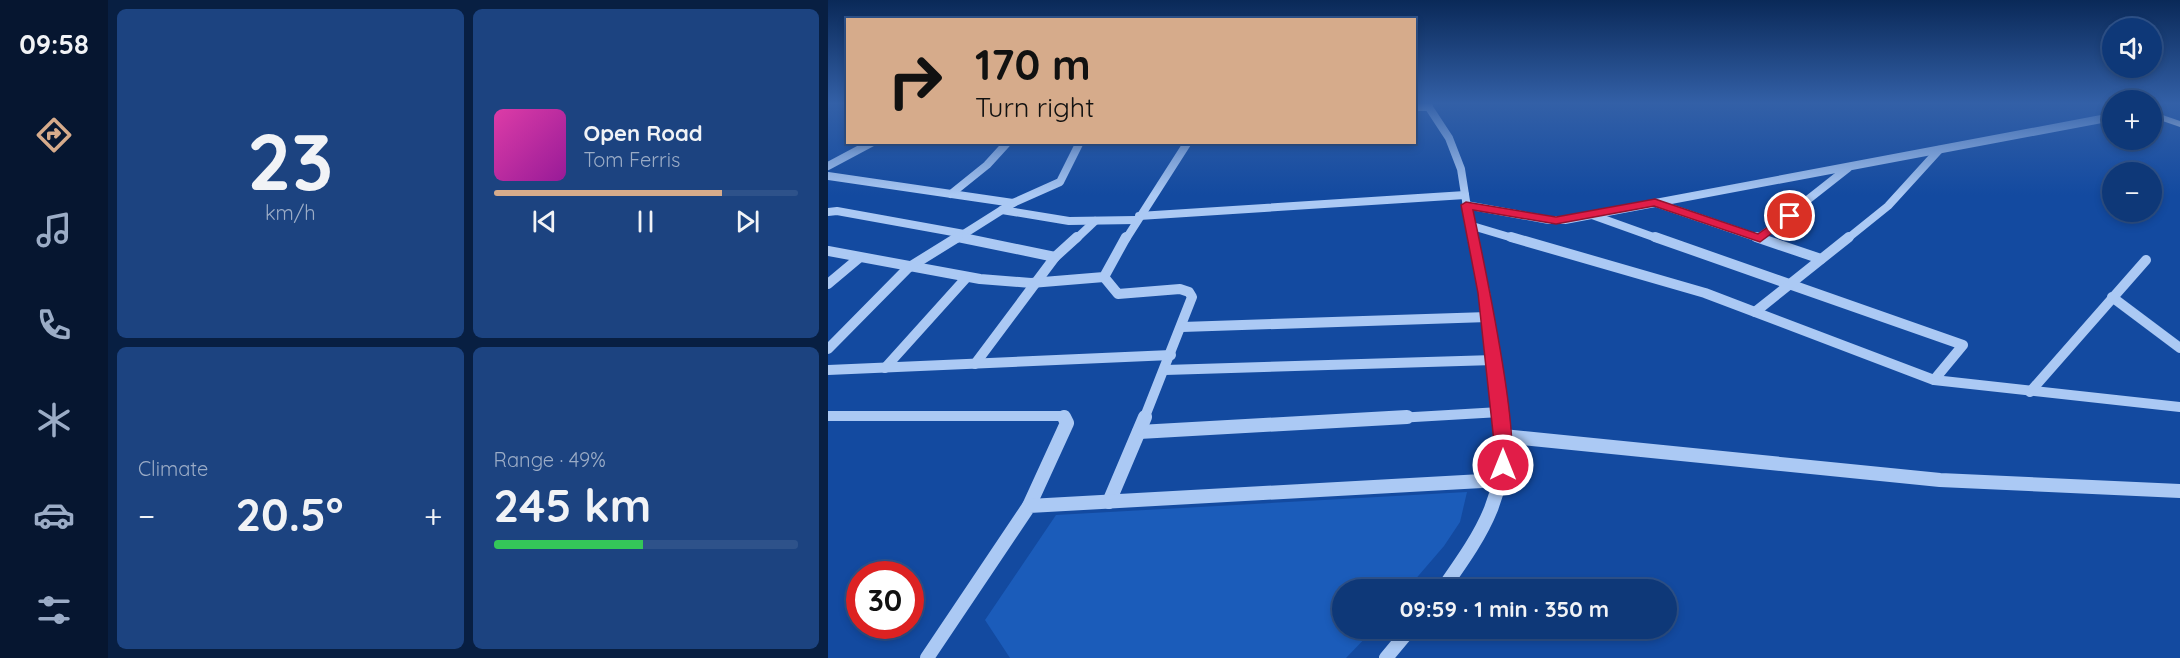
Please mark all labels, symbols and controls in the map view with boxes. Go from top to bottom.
map controls [2102,18,2162,222]
button: sound [2102,18,2162,78]
text: 09:58 [19,27,89,61]
text: 170 m [975,38,1091,91]
icon: right [876,42,954,120]
text: Turn right [975,90,1094,124]
button: + [2102,90,2162,150]
text: 23 [247,112,333,210]
icon: directions [33,114,75,156]
text: Open Road [584,119,703,147]
text: Tom Ferris [584,147,680,172]
button: − [2102,162,2162,222]
pin [1764,190,1815,241]
icon: arrive [1773,199,1806,232]
text: km/h [265,200,316,225]
icon: previous [528,205,561,238]
icon: pause [629,205,662,238]
icon: next [731,205,764,238]
icon: music [33,209,75,251]
icon: phone [33,304,75,346]
icon: climate [33,399,75,441]
position arrow [1471,433,1535,497]
text: Range · 49% [494,447,606,472]
text: Climate [138,456,208,481]
text: 245 km [494,477,651,533]
text: 20.5° [236,486,344,542]
icon: car [33,494,75,536]
text: − [138,495,155,536]
text: + [424,495,442,536]
speed limit sign: 30 [846,561,924,639]
icon: filters [33,589,75,631]
text: 09:59 · 1 min · 350 m [1400,595,1609,623]

